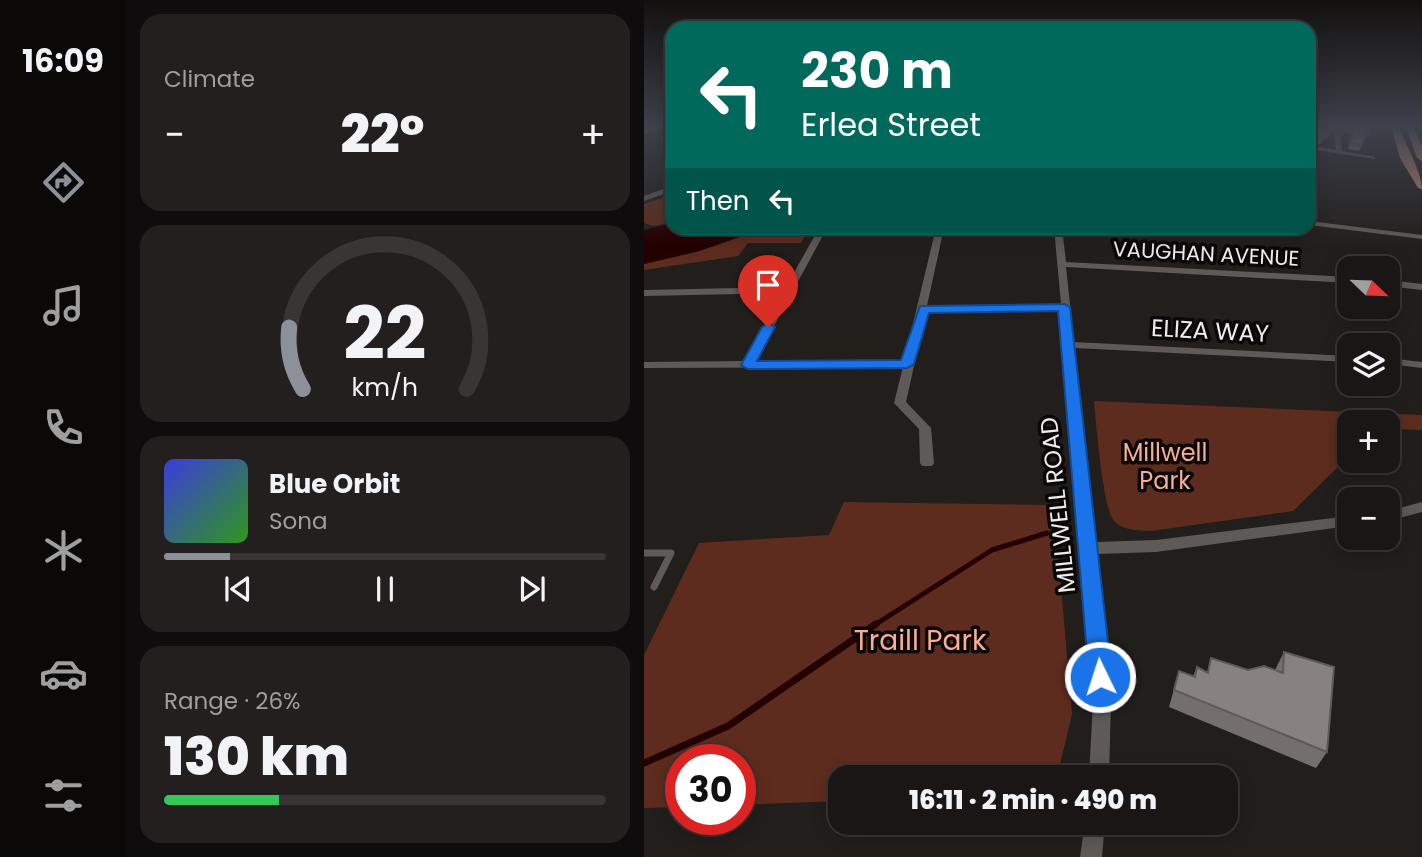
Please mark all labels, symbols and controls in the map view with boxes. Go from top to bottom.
text: 230 m [801,37,953,105]
text: 16:09 [22,38,104,83]
icon: left [686,49,777,140]
text: Climate [164,63,255,95]
text: 22° [340,98,425,171]
text: Erlea Street [801,102,981,147]
text: − [164,108,185,161]
text: + [580,108,606,161]
icon: directions [39,158,88,207]
icon: left [763,182,801,220]
text: Then [686,183,749,219]
street label: VAUGHAN AVENUE [1112,234,1300,273]
pin [738,255,798,327]
north arrow [1337,256,1400,318]
map controls [1337,256,1400,550]
icon: arrive [749,266,787,304]
icon: music [39,281,88,330]
text: 22 [343,284,427,385]
street label: ELIZA WAY [1150,311,1270,350]
button: layers [1337,333,1400,396]
text: km/h [352,370,418,405]
icon: phone [39,403,88,452]
button: + [1337,410,1400,473]
street label: MILLWELL ROAD [1032,415,1083,595]
park label: Millwell Park [1123,436,1207,497]
text: Blue Orbit [269,466,400,502]
button: − [1337,487,1400,550]
text: Sona [269,505,328,537]
icon: climate [39,526,88,575]
icon: previous [219,570,257,608]
icon: pause [366,570,404,608]
icon: next [513,570,551,608]
park label: Traill Park [854,621,987,660]
position arrow [1063,640,1137,714]
icon: car [39,649,88,698]
text: Range · 26% [164,685,301,717]
text: 130 km [164,720,349,793]
speed limit sign: 30 [665,744,756,835]
icon: filters [39,771,88,820]
text: 16:11 · 2 min · 490 m [909,782,1157,818]

